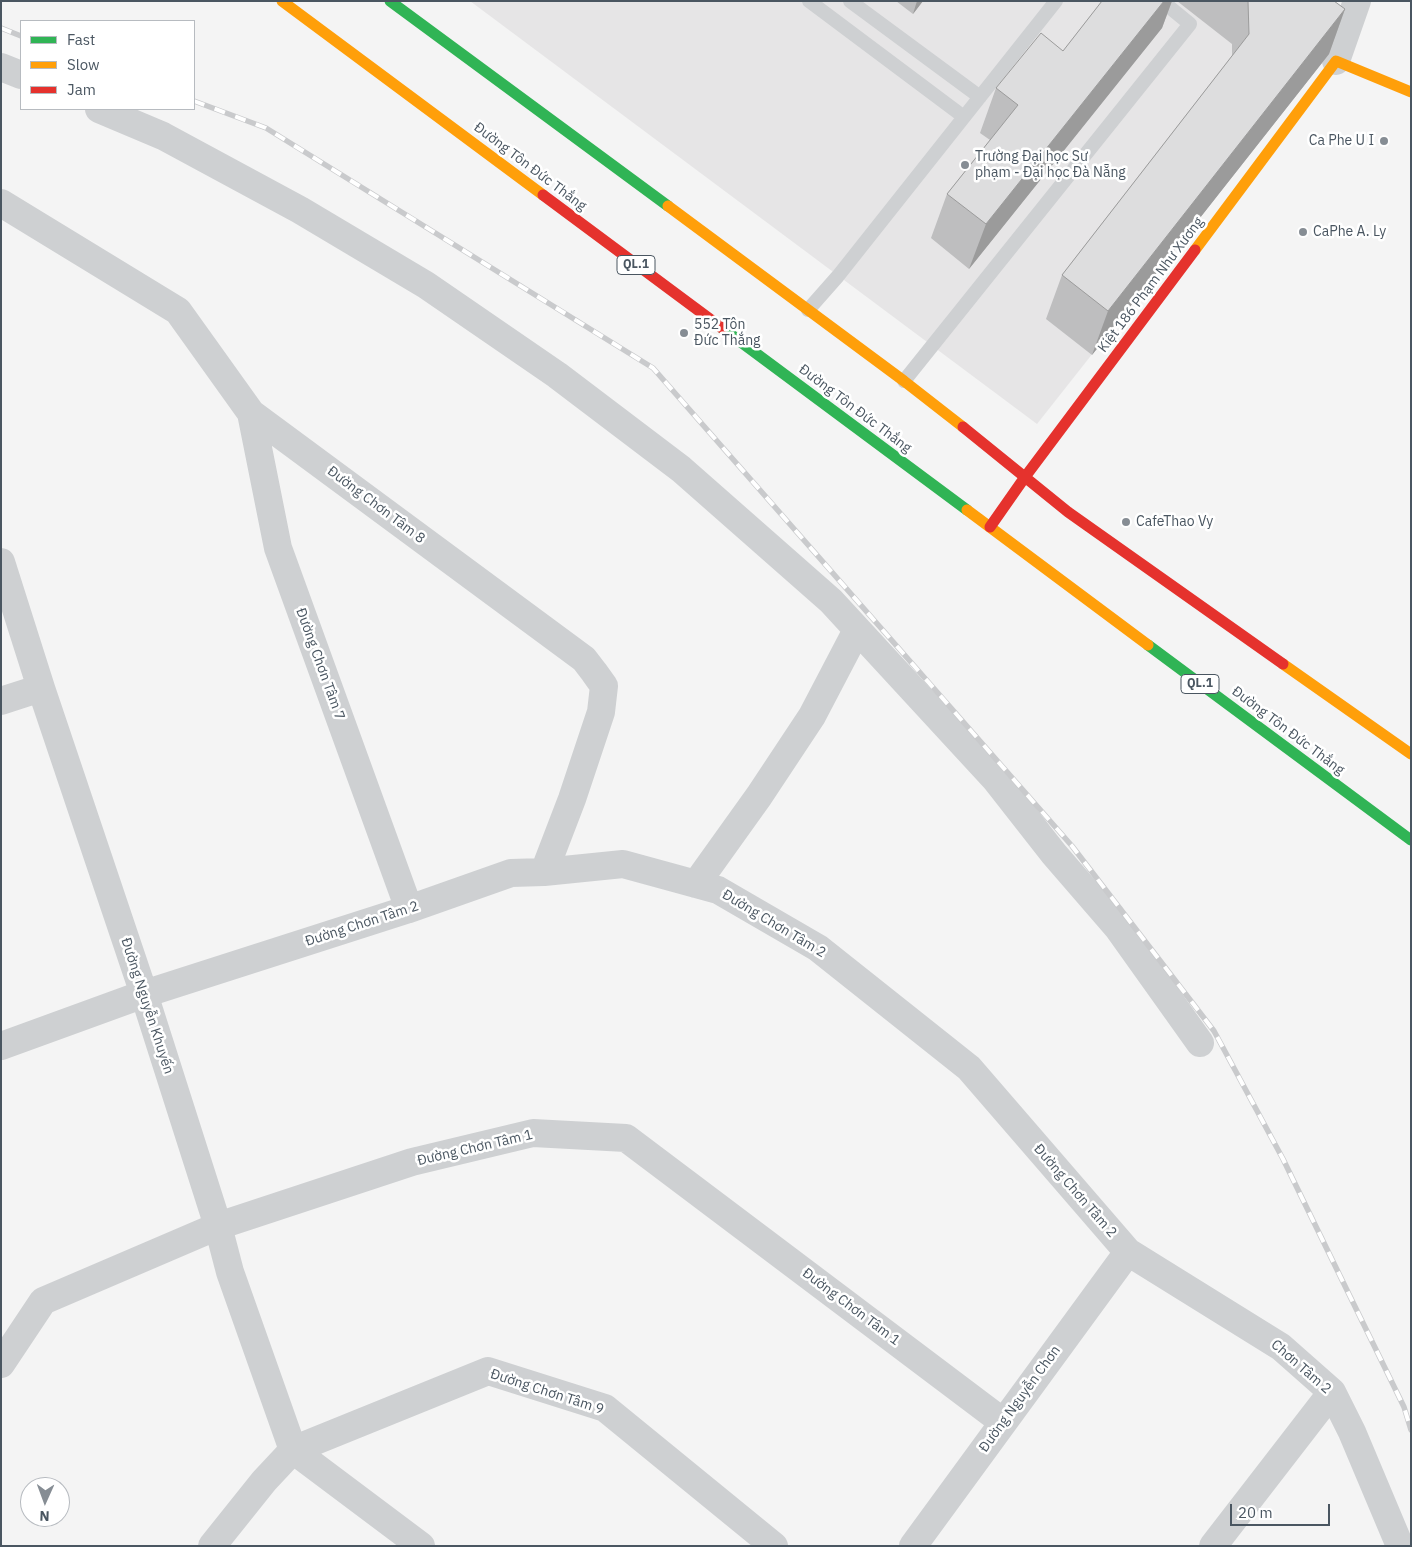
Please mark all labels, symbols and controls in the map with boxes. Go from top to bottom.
legend [20,20,195,110]
text: Fast [67,30,95,49]
text: Slow [67,55,100,74]
text: Jam [67,80,96,99]
street label: Đường Tôn Đức Thắng [470,119,590,215]
place label: Ca Phe U I [1309,133,1374,149]
marker: Ca Phe U I [1378,135,1390,147]
place label: Trường Đại học Sư phạm - Đại học Đà Nẵng [975,149,1126,182]
marker: Trường Đại học Sư phạm - Đại học Đà Nẵng [959,159,971,171]
street label: Kiệt 186 Phạm Như Xương [1095,214,1207,356]
place label: CaPhe A. Ly [1313,224,1386,240]
marker: CaPhe A. Ly [1297,226,1309,238]
road number: QL.1 [617,256,655,274]
place label: 552 Tôn Đức Thắng [694,317,761,350]
marker: 552 Tôn Đức Thắng [678,327,690,339]
street label: Đường Tôn Đức Thắng [795,361,915,457]
street label: Đường Chơn Tâm 8 [324,463,428,547]
place label: CafeThao Vy [1136,514,1213,530]
marker: CafeThao Vy [1120,516,1132,528]
street label: Đường Chơn Tâm 7 [292,606,348,722]
road number: QL.1 [1181,674,1219,694]
street label: Đường Tôn Đức Thắng [1228,683,1348,779]
street label: Đường Chơn Tâm 2 [719,886,829,962]
street label: Đường Chơn Tâm 2 [303,898,421,950]
street label: Đường Nguyễn Khuyến [117,936,177,1076]
street label: Đường Chơn Tâm 1 [416,1127,534,1169]
street label: Đường Chơn Tâm 2 [1030,1141,1120,1241]
street label: Đường Chơn Tâm 1 [799,1265,903,1349]
street label: Chơn Tâm 2 [1267,1336,1335,1398]
street label: Đường Nguyễn Chơn [976,1343,1064,1455]
street label: Đường Chơn Tâm 9 [488,1366,606,1418]
north arrow [20,1477,70,1527]
scale bar [1232,1494,1332,1526]
text: 20 m [1238,1503,1273,1522]
text: N [39,1507,50,1525]

